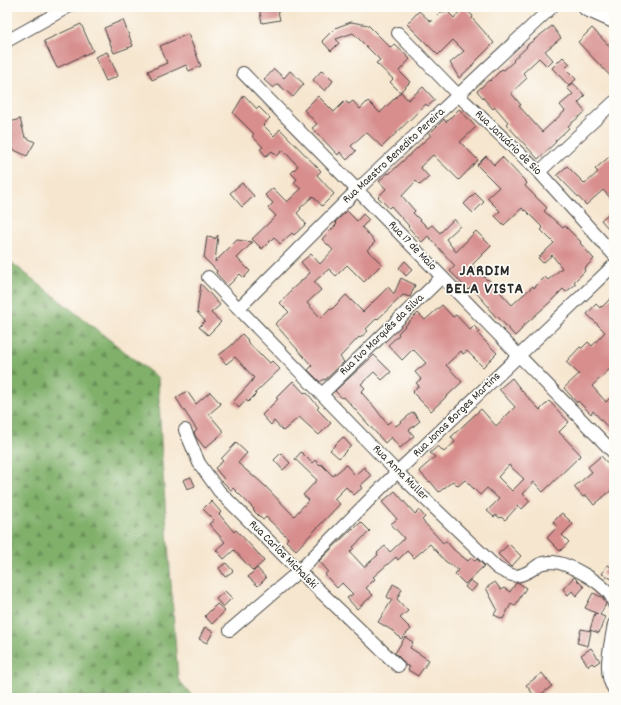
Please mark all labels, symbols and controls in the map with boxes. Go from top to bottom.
street label: Rua Maestro Benedito Pereira [339,104,449,208]
street label: Rua Januário de Sio [471,107,545,179]
street label: Rua 17 de Maio [384,217,440,275]
district label: JARDIM BELA VISTA [446,260,524,301]
street label: Rua Ivo Marquês da Silva [336,290,428,380]
street label: Rua Jonas Borges Martins [409,369,505,461]
street label: Rua Anna Muller [368,441,432,505]
street label: Rua Carlos Michalski [245,517,321,593]

